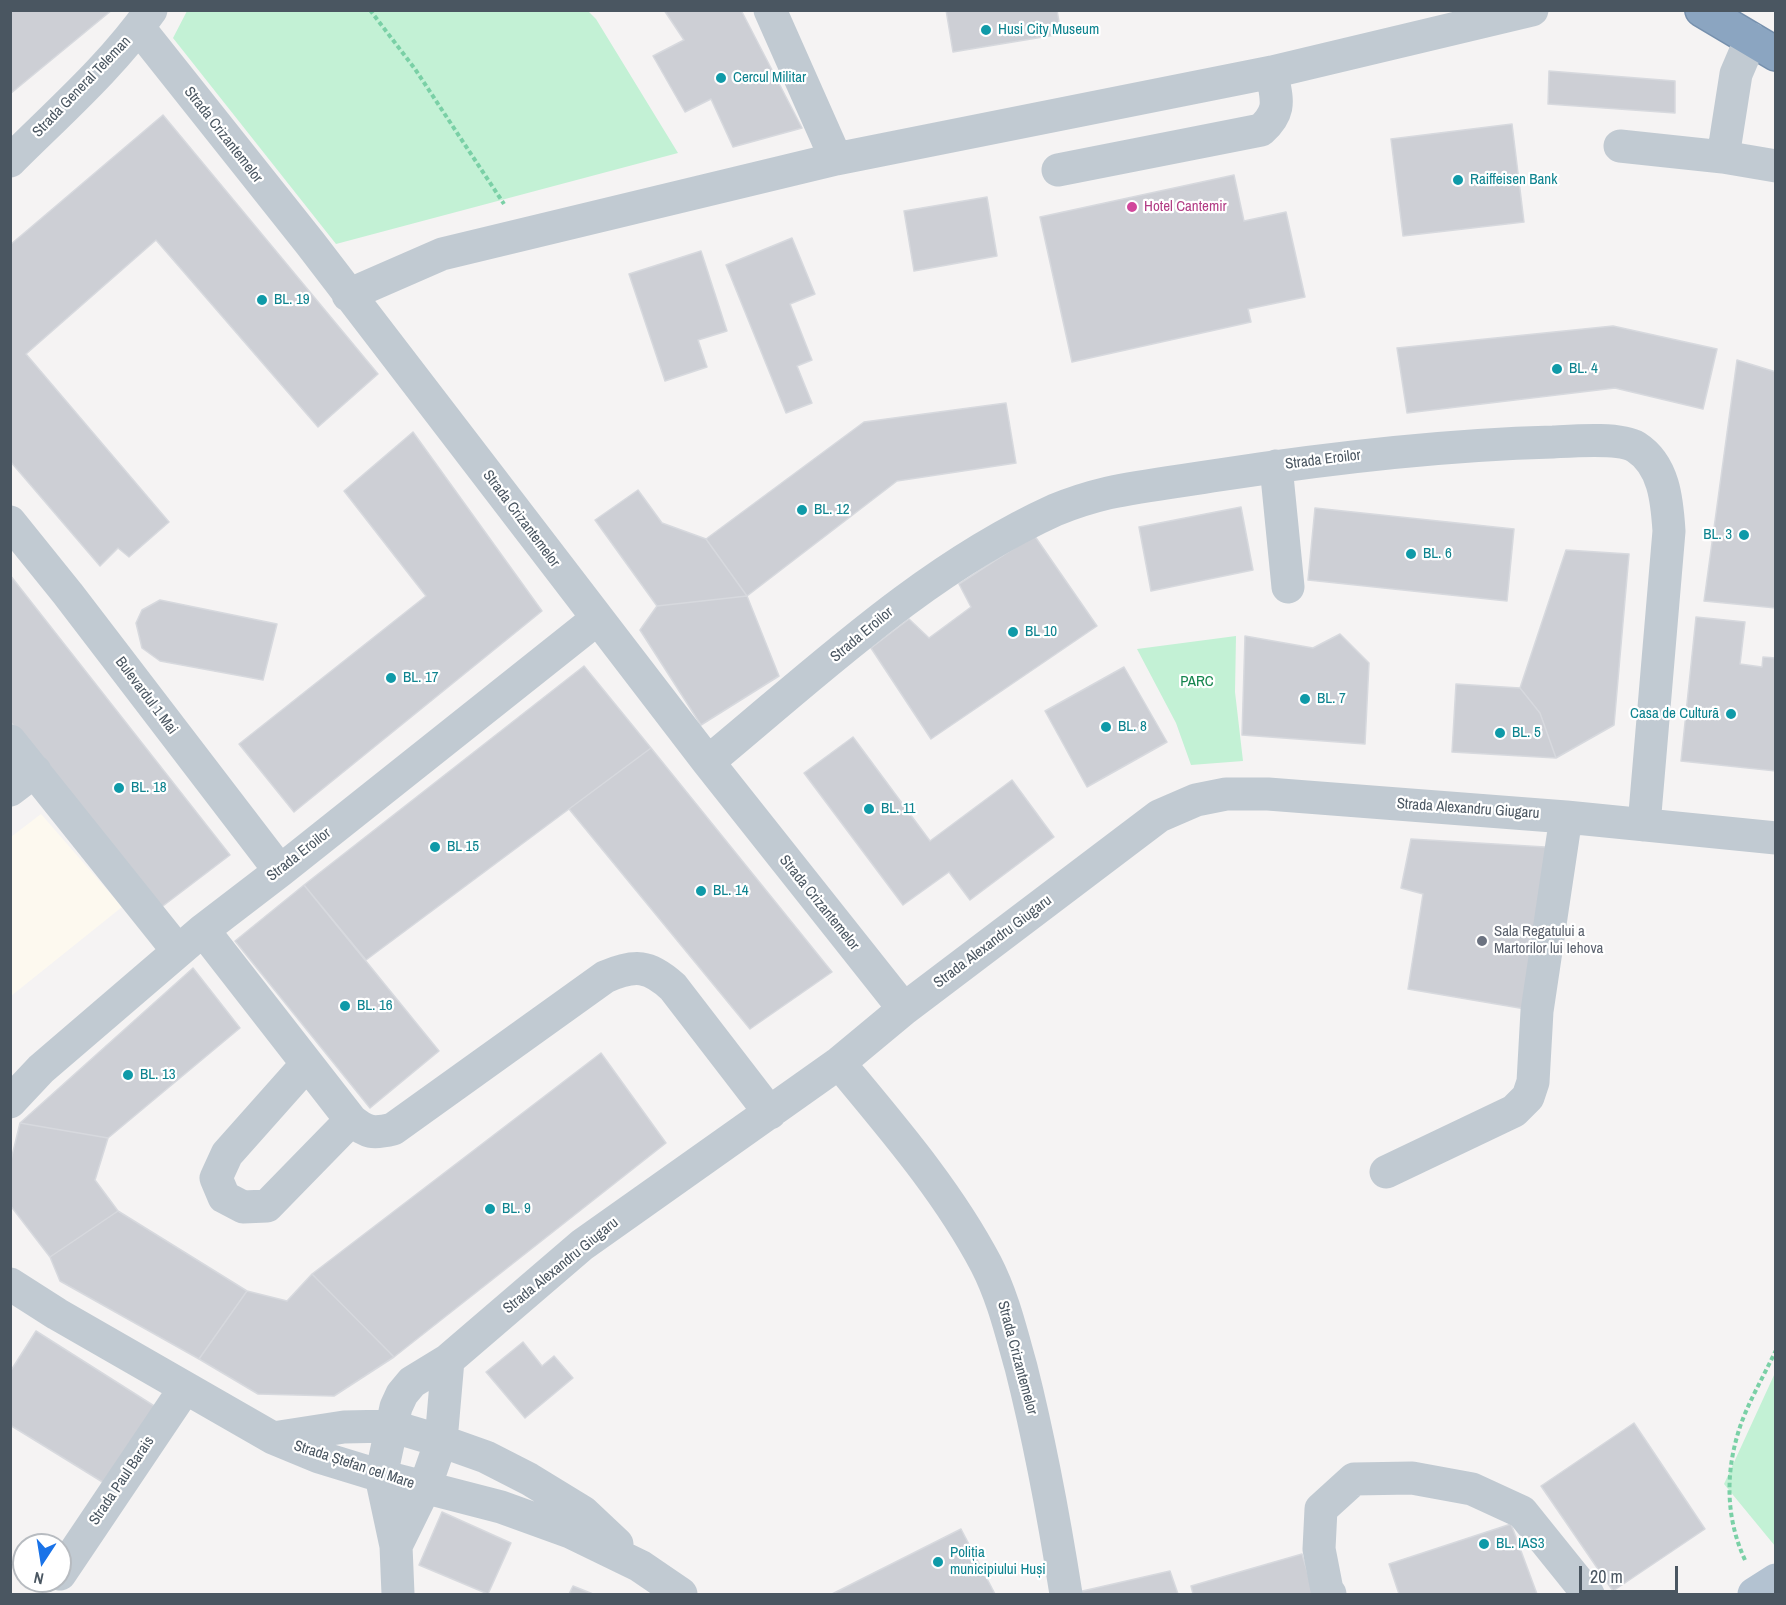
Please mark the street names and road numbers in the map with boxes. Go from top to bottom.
street label: Strada General Teleman [29,33,135,141]
street label: Strada Crizantemelor [180,83,266,187]
street label: Strada Eroilor [1284,446,1362,474]
street label: Strada Crizantemelor [479,467,563,571]
street label: Strada Eroilor [827,604,897,666]
street label: Bulevardul 1 Mai [111,654,181,738]
street label: Strada Alexandru Giugaru [1396,795,1540,823]
street label: Strada Eroilor [264,825,334,885]
street label: Strada Crizantemelor [775,852,863,954]
street label: Strada Alexandru Giugaru [931,892,1055,992]
street label: Strada Alexandru Giugaru [500,1214,622,1318]
street label: Strada Crizantemelor [993,1299,1041,1417]
street label: Strada Paul Barais [86,1433,158,1529]
street label: Strada Ștefan cel Mare [291,1437,417,1493]

